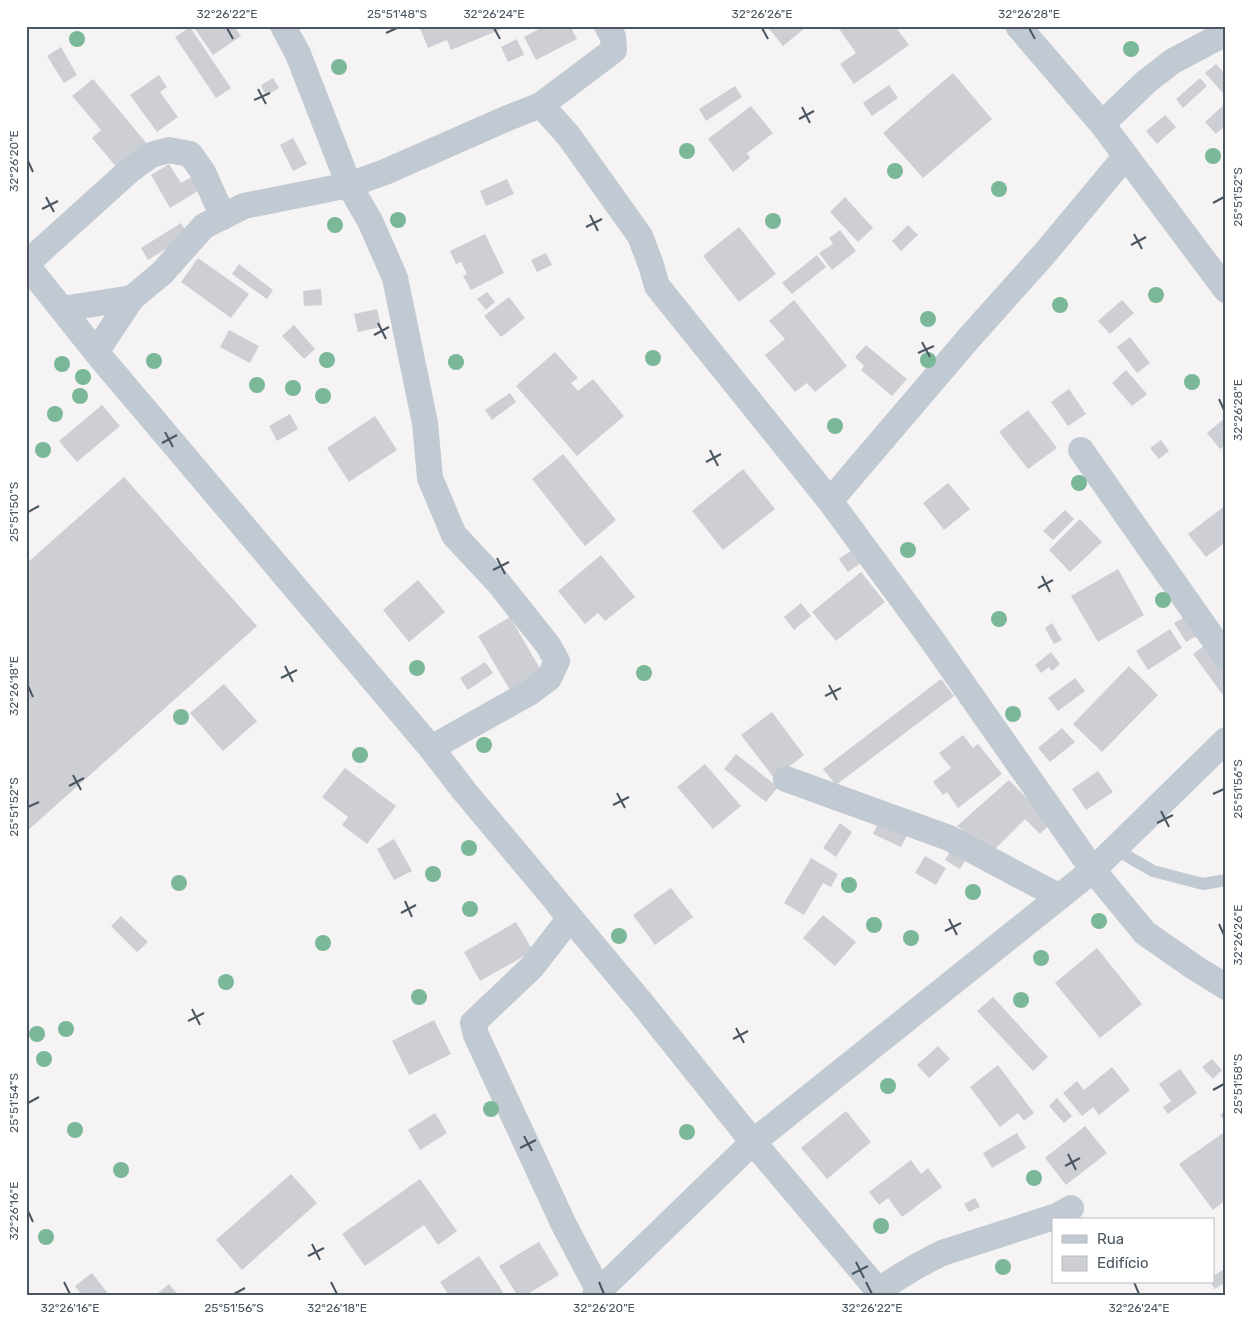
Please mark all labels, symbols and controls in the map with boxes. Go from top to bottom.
text: 32°26'22"E [196,7,258,21]
text: 25°51'48"S [367,7,427,21]
text: 32°26'24"E [463,7,525,21]
text: 32°26'26"E [732,7,792,21]
text: 32°26'28"E [998,7,1060,21]
text: 32°26'20"E [7,130,21,192]
text: 25°51'52"S [1231,167,1245,227]
text: 32°26'28"E [1231,379,1245,441]
text: 25°51'50"S [7,482,21,542]
text: 32°26'18"E [7,656,21,716]
text: 25°51'56"S [1231,759,1245,819]
text: 25°51'52"S [7,777,21,837]
text: 32°26'26"E [1231,905,1245,965]
text: 25°51'58"S [1231,1054,1245,1114]
text: 25°51'54"S [7,1073,21,1133]
text: 32°26'16"E [7,1181,21,1241]
legend [1052,1218,1214,1284]
text: Rua [1097,1230,1124,1248]
text: Edifício [1097,1254,1149,1272]
text: 32°26'16"E [40,1301,100,1315]
text: 25°51'56"S [204,1301,264,1315]
text: 32°26'18"E [307,1301,367,1315]
text: 32°26'20"E [573,1301,635,1315]
text: 32°26'22"E [841,1301,903,1315]
text: 32°26'24"E [1108,1301,1170,1315]

